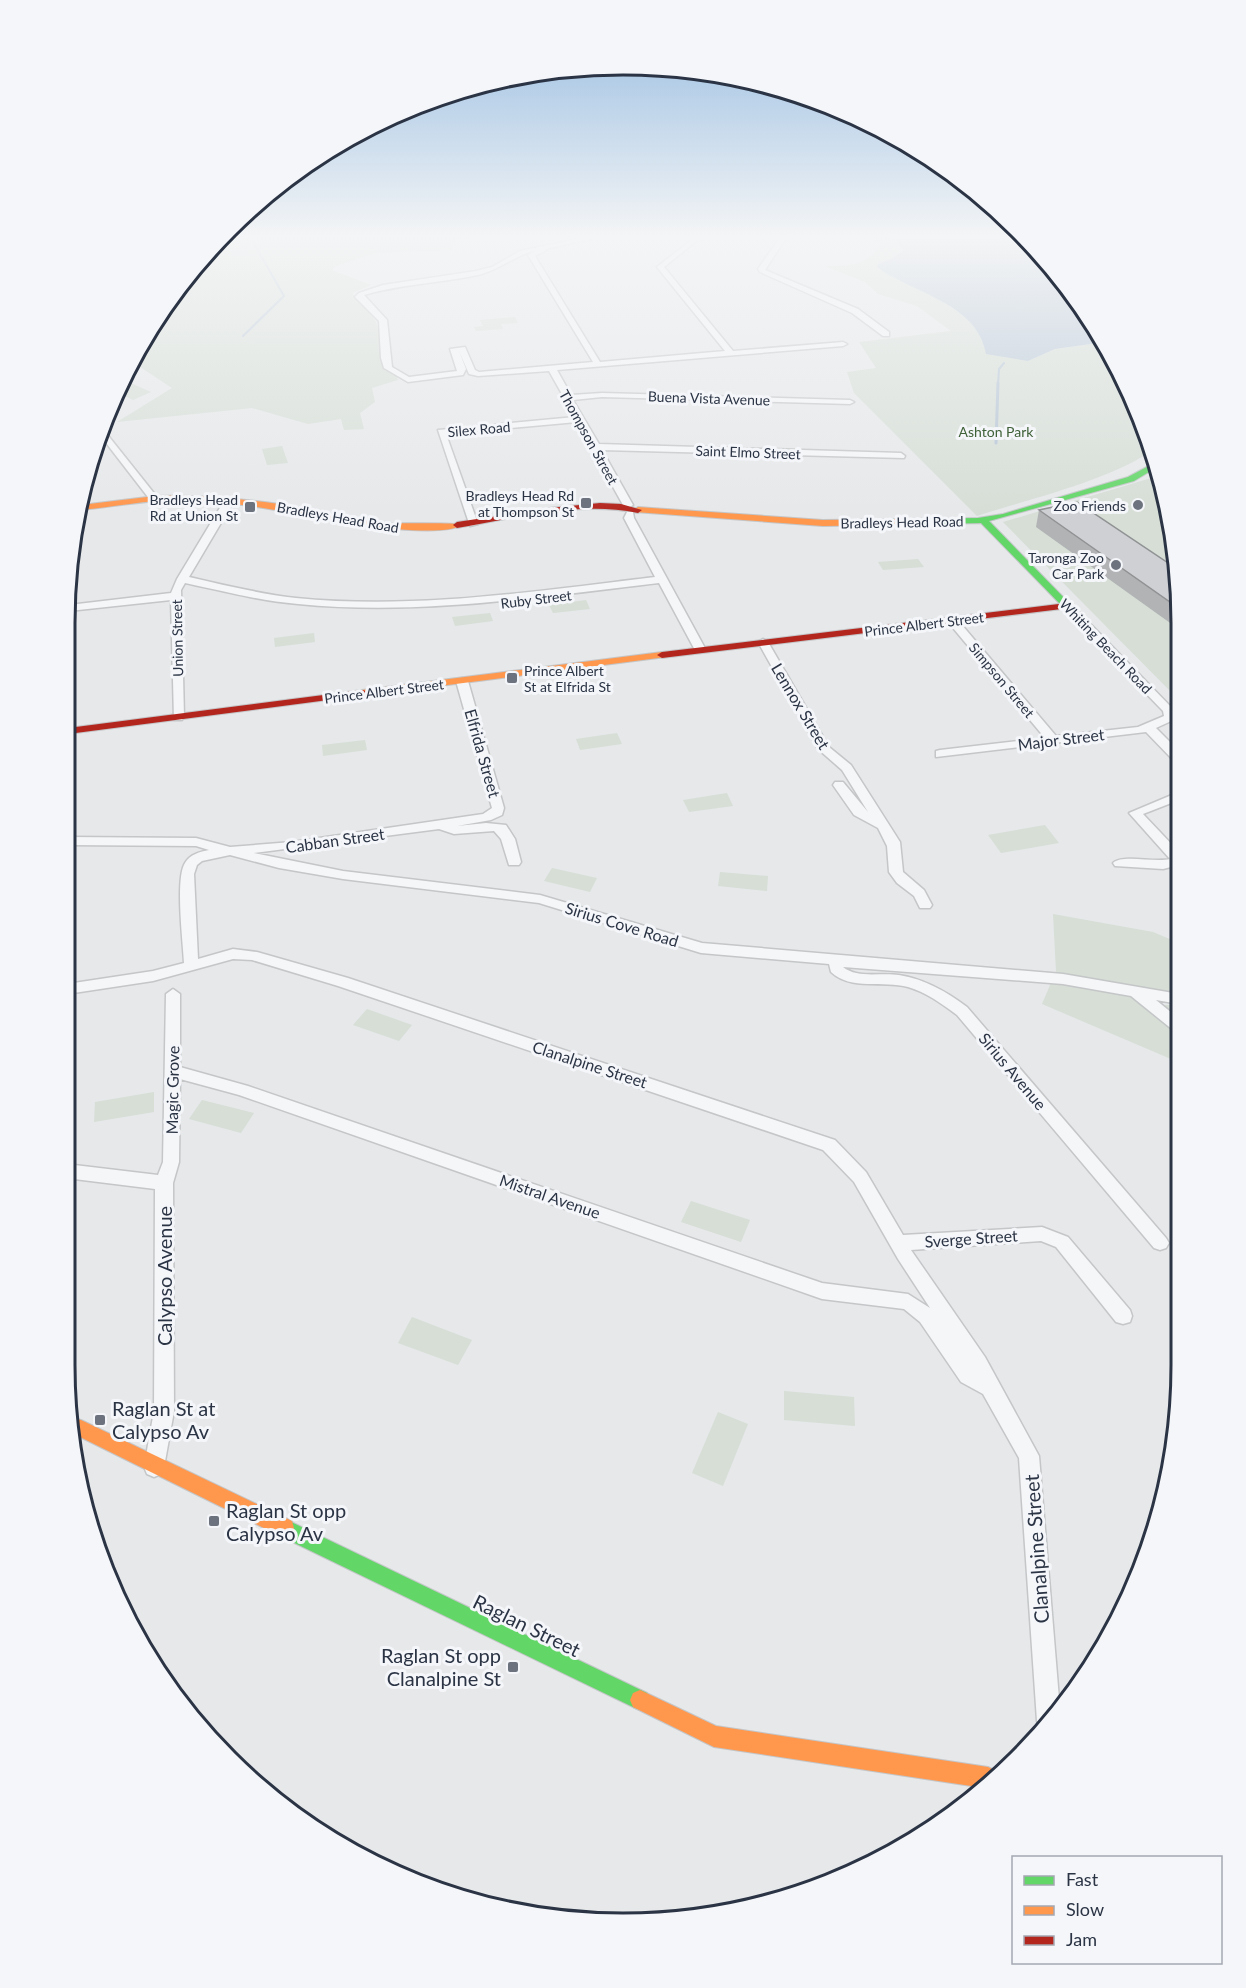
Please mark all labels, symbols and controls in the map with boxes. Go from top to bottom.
street label: Thompson Street [556,387,622,487]
street label: Buena Vista Avenue [648,387,770,409]
street label: Silex Road [447,418,511,440]
park label: Ashton Park [959,423,1034,440]
street label: Saint Elmo Street [695,442,801,462]
place label: Bradleys Head Rd at Thompson St [466,487,574,520]
place label: Bradleys Head Rd at Union St [149,491,238,524]
marker: Bradleys Head Rd at Thompson St [579,496,593,510]
place label: Zoo Friends [1054,497,1126,514]
street label: Bradleys Head Road [276,498,400,536]
marker: Zoo Friends [1131,498,1145,512]
marker: Bradleys Head Rd at Union St [243,500,257,514]
street label: Bradleys Head Road [840,512,964,532]
place label: Taronga Zoo Car Park [1028,549,1105,582]
marker: Taronga Zoo Car Park [1109,558,1123,572]
street label: Ruby Street [500,586,572,612]
street label: Whiting Beach Road [1056,595,1156,697]
street label: Union Street [168,599,186,677]
street label: Prince Albert Street [863,608,985,640]
street label: Simpson Street [966,639,1038,721]
street label: Lennox Street [768,660,834,753]
place label: Prince Albert St at Elfrida St [524,662,611,695]
marker: Prince Albert St at Elfrida St [505,671,519,685]
street label: Prince Albert Street [323,675,445,707]
street label: Elfrida Street [461,706,505,800]
street label: Major Street [1017,724,1106,754]
street label: Cabban Street [284,824,386,856]
street label: Sirius Cove Road [563,898,681,950]
street label: Sirius Avenue [975,1029,1051,1113]
street label: Clanalpine Street [530,1037,650,1092]
street label: Magic Grove [162,1045,182,1135]
street label: Mistral Avenue [497,1170,603,1222]
street label: Calypso Avenue [152,1206,176,1346]
street label: Sverge Street [924,1225,1018,1251]
place label: Raglan St at Calypso Av [112,1396,215,1443]
marker: Raglan St at Calypso Av [93,1413,107,1427]
street label: Clanalpine Street [1019,1474,1053,1624]
place label: Raglan St opp Calypso Av [226,1498,346,1545]
marker: Raglan St opp Calypso Av [207,1514,221,1528]
street label: Raglan Street [469,1589,585,1661]
place label: Raglan St opp Clanalpine St [381,1643,501,1690]
marker: Raglan St opp Clanalpine St [506,1660,520,1674]
legend [1012,1856,1222,1964]
text: Fast [1066,1868,1099,1890]
text: Slow [1066,1898,1104,1920]
text: Jam [1066,1928,1097,1950]

